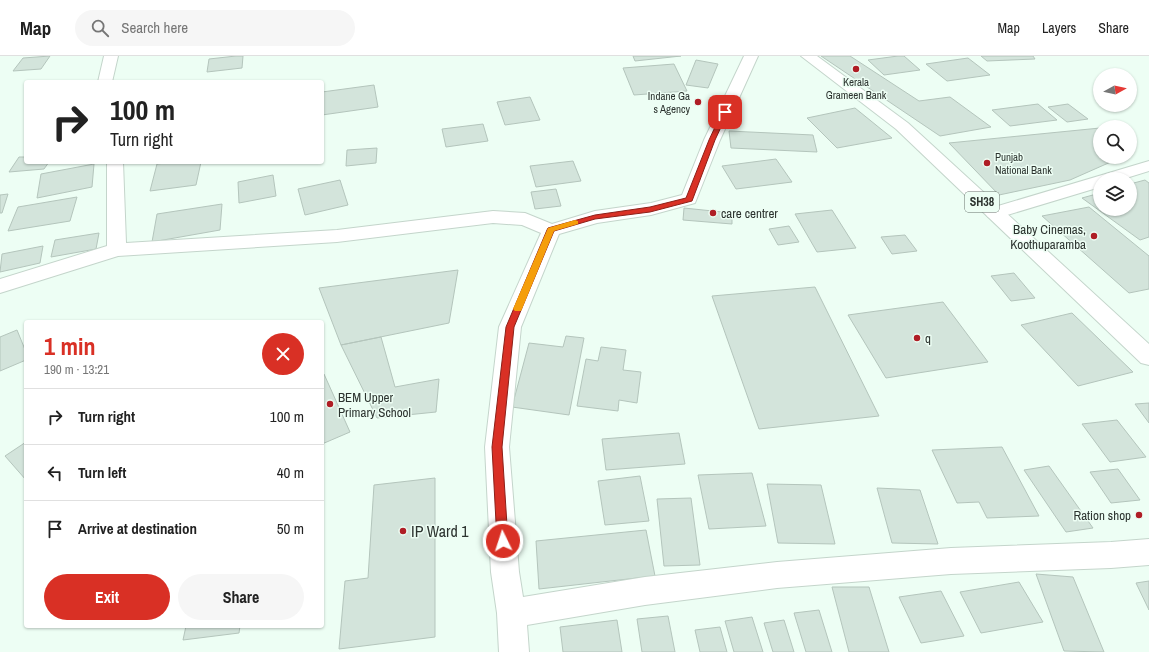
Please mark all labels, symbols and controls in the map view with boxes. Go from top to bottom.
search box [75,10,355,46]
text: Map [20,15,51,41]
icon: search [89,17,111,39]
text: Search here [121,17,188,38]
text: Map [998,19,1020,37]
text: Layers [1042,19,1076,37]
text: Share [1098,19,1129,37]
marker: Kerala Grameen Bank [851,64,861,74]
north arrow [1093,68,1137,112]
map controls [1093,68,1137,216]
place label: Kerala Grameen Bank [826,75,887,102]
place label: Indane Ga s Agency [648,89,690,116]
text: 100 m [110,91,175,129]
pin [708,95,742,129]
icon: right [44,96,96,148]
marker: Indane Ga s Agency [693,97,703,107]
icon: arrive [714,101,736,123]
button: search [1093,120,1137,164]
text: Turn right [110,127,173,152]
place label: Punjab National Bank [995,150,1052,177]
marker: Punjab National Bank [982,158,992,168]
button: layers [1093,172,1137,216]
road number: SH38 [965,192,999,212]
place label: care centrer [721,205,778,222]
marker: care centrer [708,208,718,218]
place label: Baby Cinemas, Koothuparamba [1010,221,1086,253]
marker: Baby Cinemas, Koothuparamba [1089,231,1099,241]
text: 1 min [44,330,95,362]
place label: q [925,330,931,347]
button: close [262,333,304,375]
marker: q [912,333,922,343]
text: 190 m · 13:21 [44,361,109,378]
place label: BEM Upper Primary School [338,389,411,421]
marker: BEM Upper Primary School [325,399,335,409]
icon: right [44,406,66,428]
text: Turn right [78,406,135,427]
text: 100 m [270,406,304,427]
icon: left [44,462,66,484]
text: Turn left [78,462,126,483]
text: 40 m [277,462,304,483]
place label: Ration shop [1074,507,1131,524]
marker: Ration shop [1134,510,1144,520]
icon: arrive [44,518,66,540]
text: Arrive at destination [78,518,197,539]
text: 50 m [277,518,304,539]
place label: IP Ward 1 [411,520,469,542]
position arrow [482,520,524,562]
marker: IP Ward 1 [398,526,408,536]
button: Exit [44,574,170,620]
button: Share [178,574,304,620]

